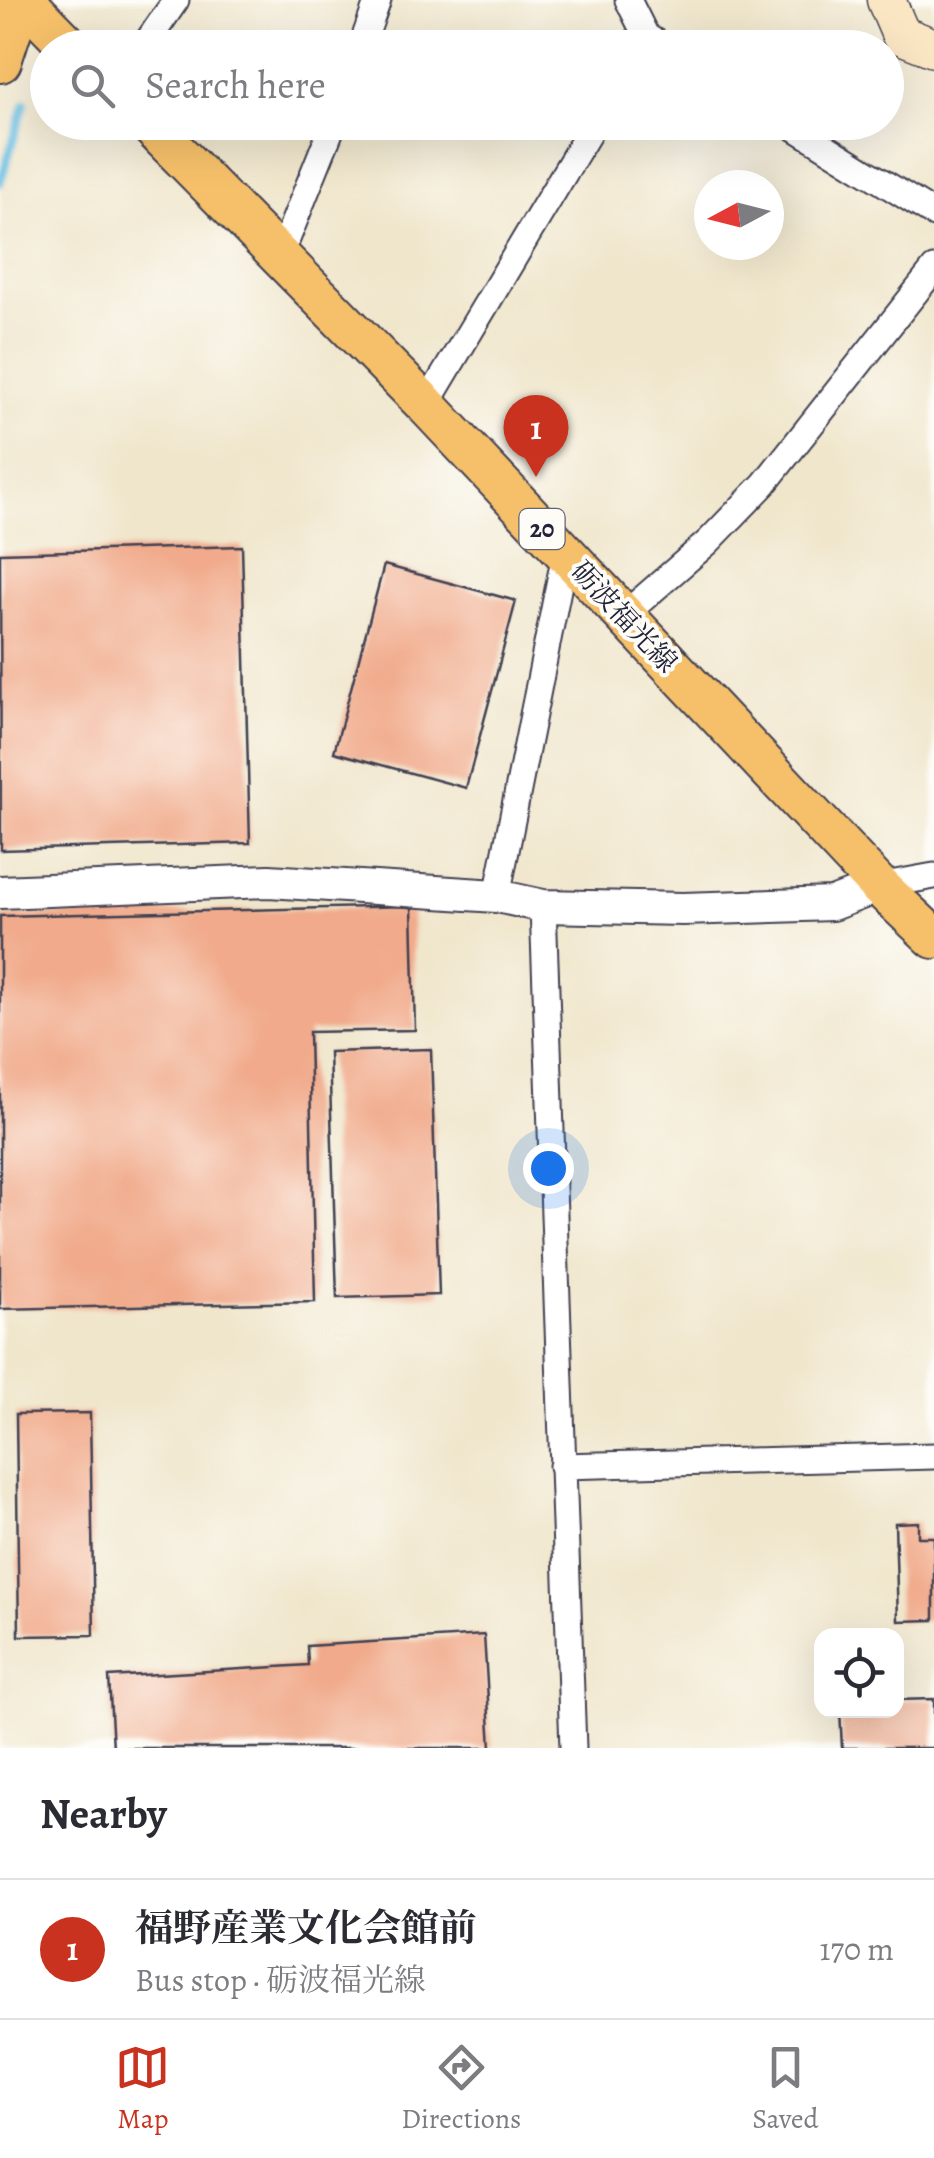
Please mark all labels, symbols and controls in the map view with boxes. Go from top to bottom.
search box [30,30,904,140]
icon: search [65,58,120,113]
text: Search here [145,59,326,111]
north arrow [694,170,784,260]
pin: 1 [504,394,568,477]
road number: 20 [520,509,564,549]
street label: 砺波福光線 [562,553,686,681]
your location [523,1143,574,1194]
map controls [814,1628,904,1718]
button: locate [814,1628,904,1718]
text: Nearby [40,1785,167,1842]
text: 福野産業文化会館前 [135,1902,477,1954]
text: 1 [67,1927,78,1971]
text: 170 m [820,1927,894,1971]
text: Bus stop · 砺波福光線 [135,1958,426,2002]
tab: Map [115,2040,170,2138]
tab: Directions [401,2040,521,2138]
tab: Saved [752,2040,819,2138]

